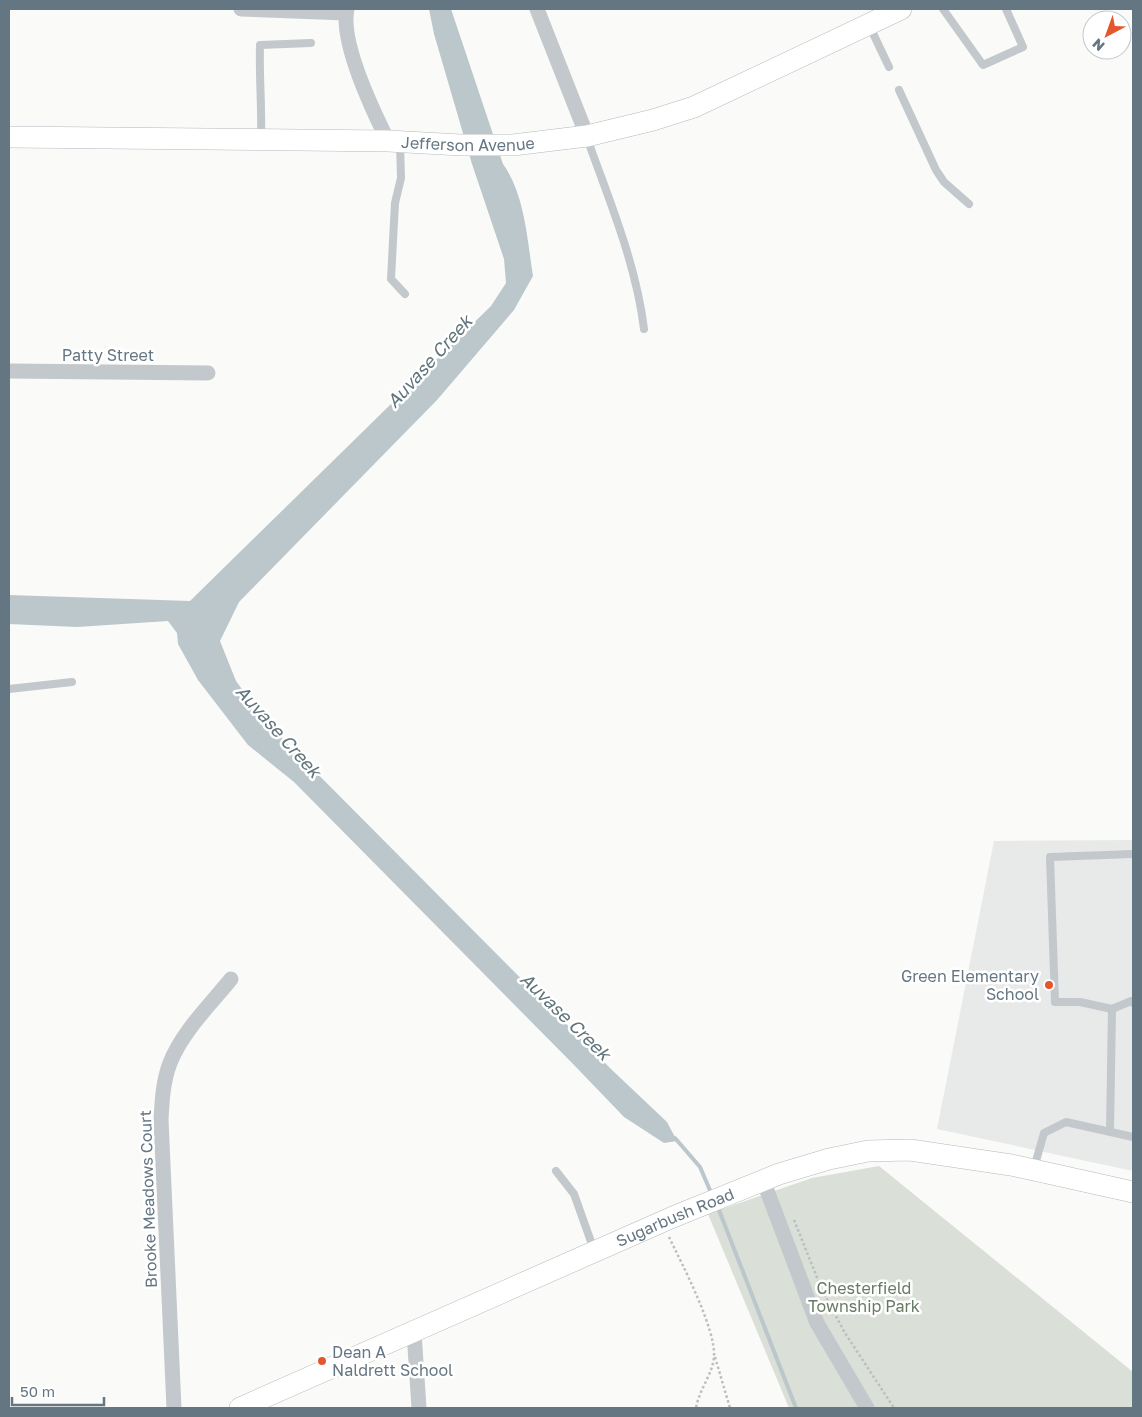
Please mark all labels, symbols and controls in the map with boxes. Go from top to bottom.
north arrow [1082,10,1132,60]
text: N [1089,35,1108,55]
street label: Jefferson Avenue [401,132,536,155]
water label: Auvase Creek [382,309,478,412]
street label: Patty Street [62,345,154,365]
water label: Auvase Creek [232,680,328,783]
place label: Green Elementary School [901,966,1039,1004]
water label: Auvase Creek [516,967,617,1066]
marker: Green Elementary School [1043,979,1055,991]
street label: Brooke Meadows Court [135,1110,161,1288]
street label: Sugarbush Road [613,1183,737,1251]
park label: Chesterfield Township Park [808,1278,920,1316]
place label: Dean A Naldrett School [332,1342,453,1380]
marker: Dean A Naldrett School [316,1355,328,1367]
scale bar [12,1374,105,1406]
text: 50 m [20,1382,55,1400]

